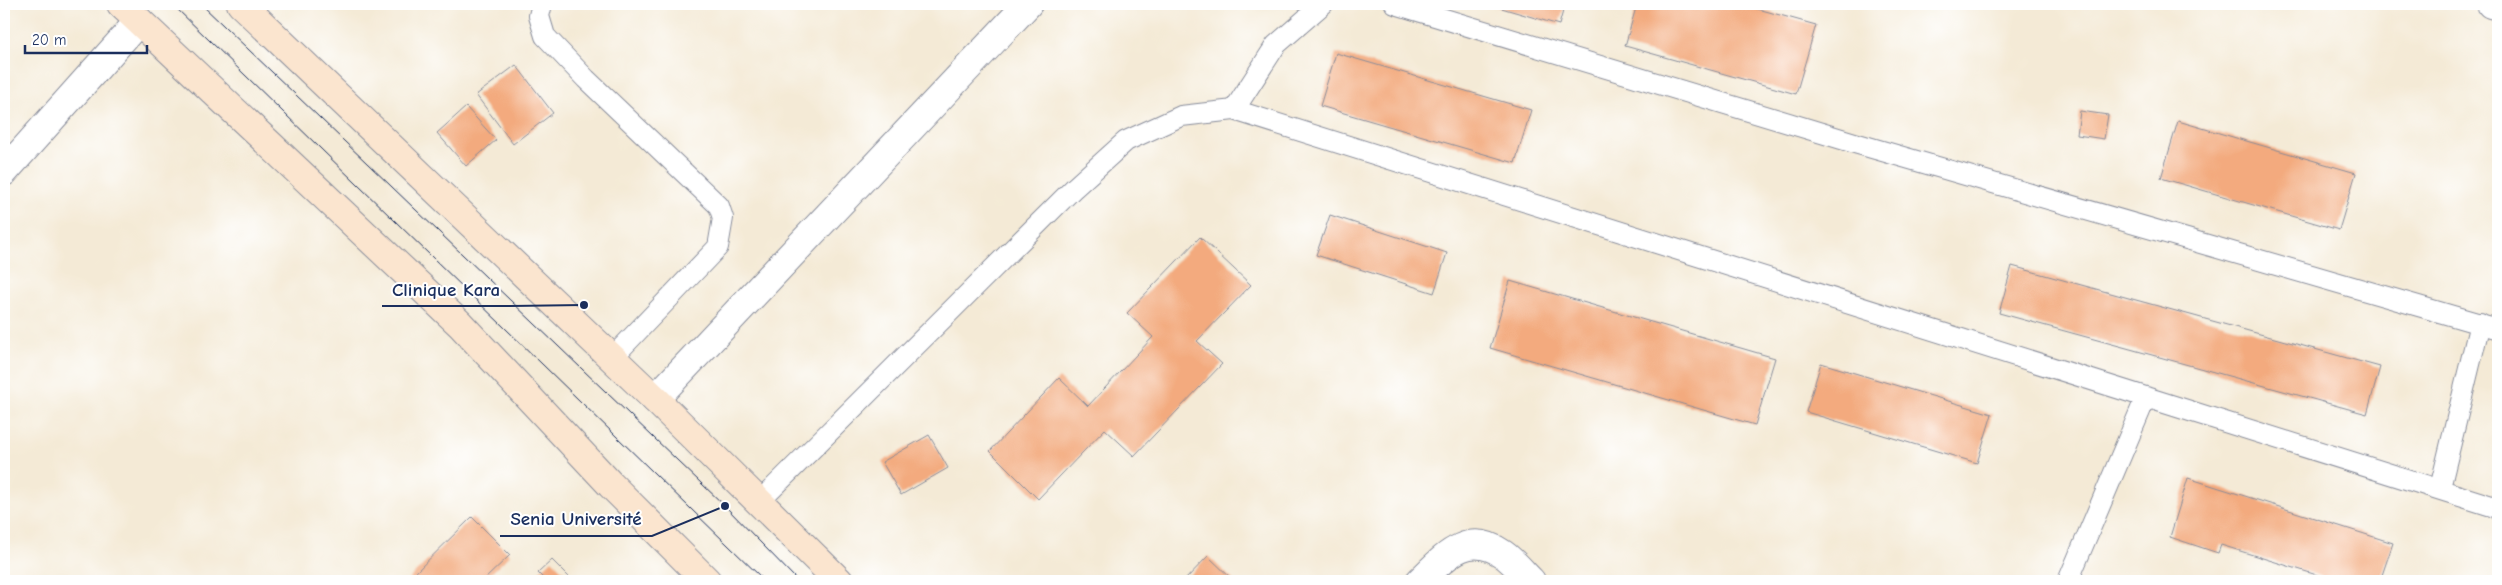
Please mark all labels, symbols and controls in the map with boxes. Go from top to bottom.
scale bar [25,22,148,54]
text: 20 m [32,31,66,49]
callout: Clinique Kara [382,272,510,306]
text: Clinique Kara [392,279,500,301]
callout: Senia Université [500,502,652,536]
text: Senia Université [510,508,642,530]

